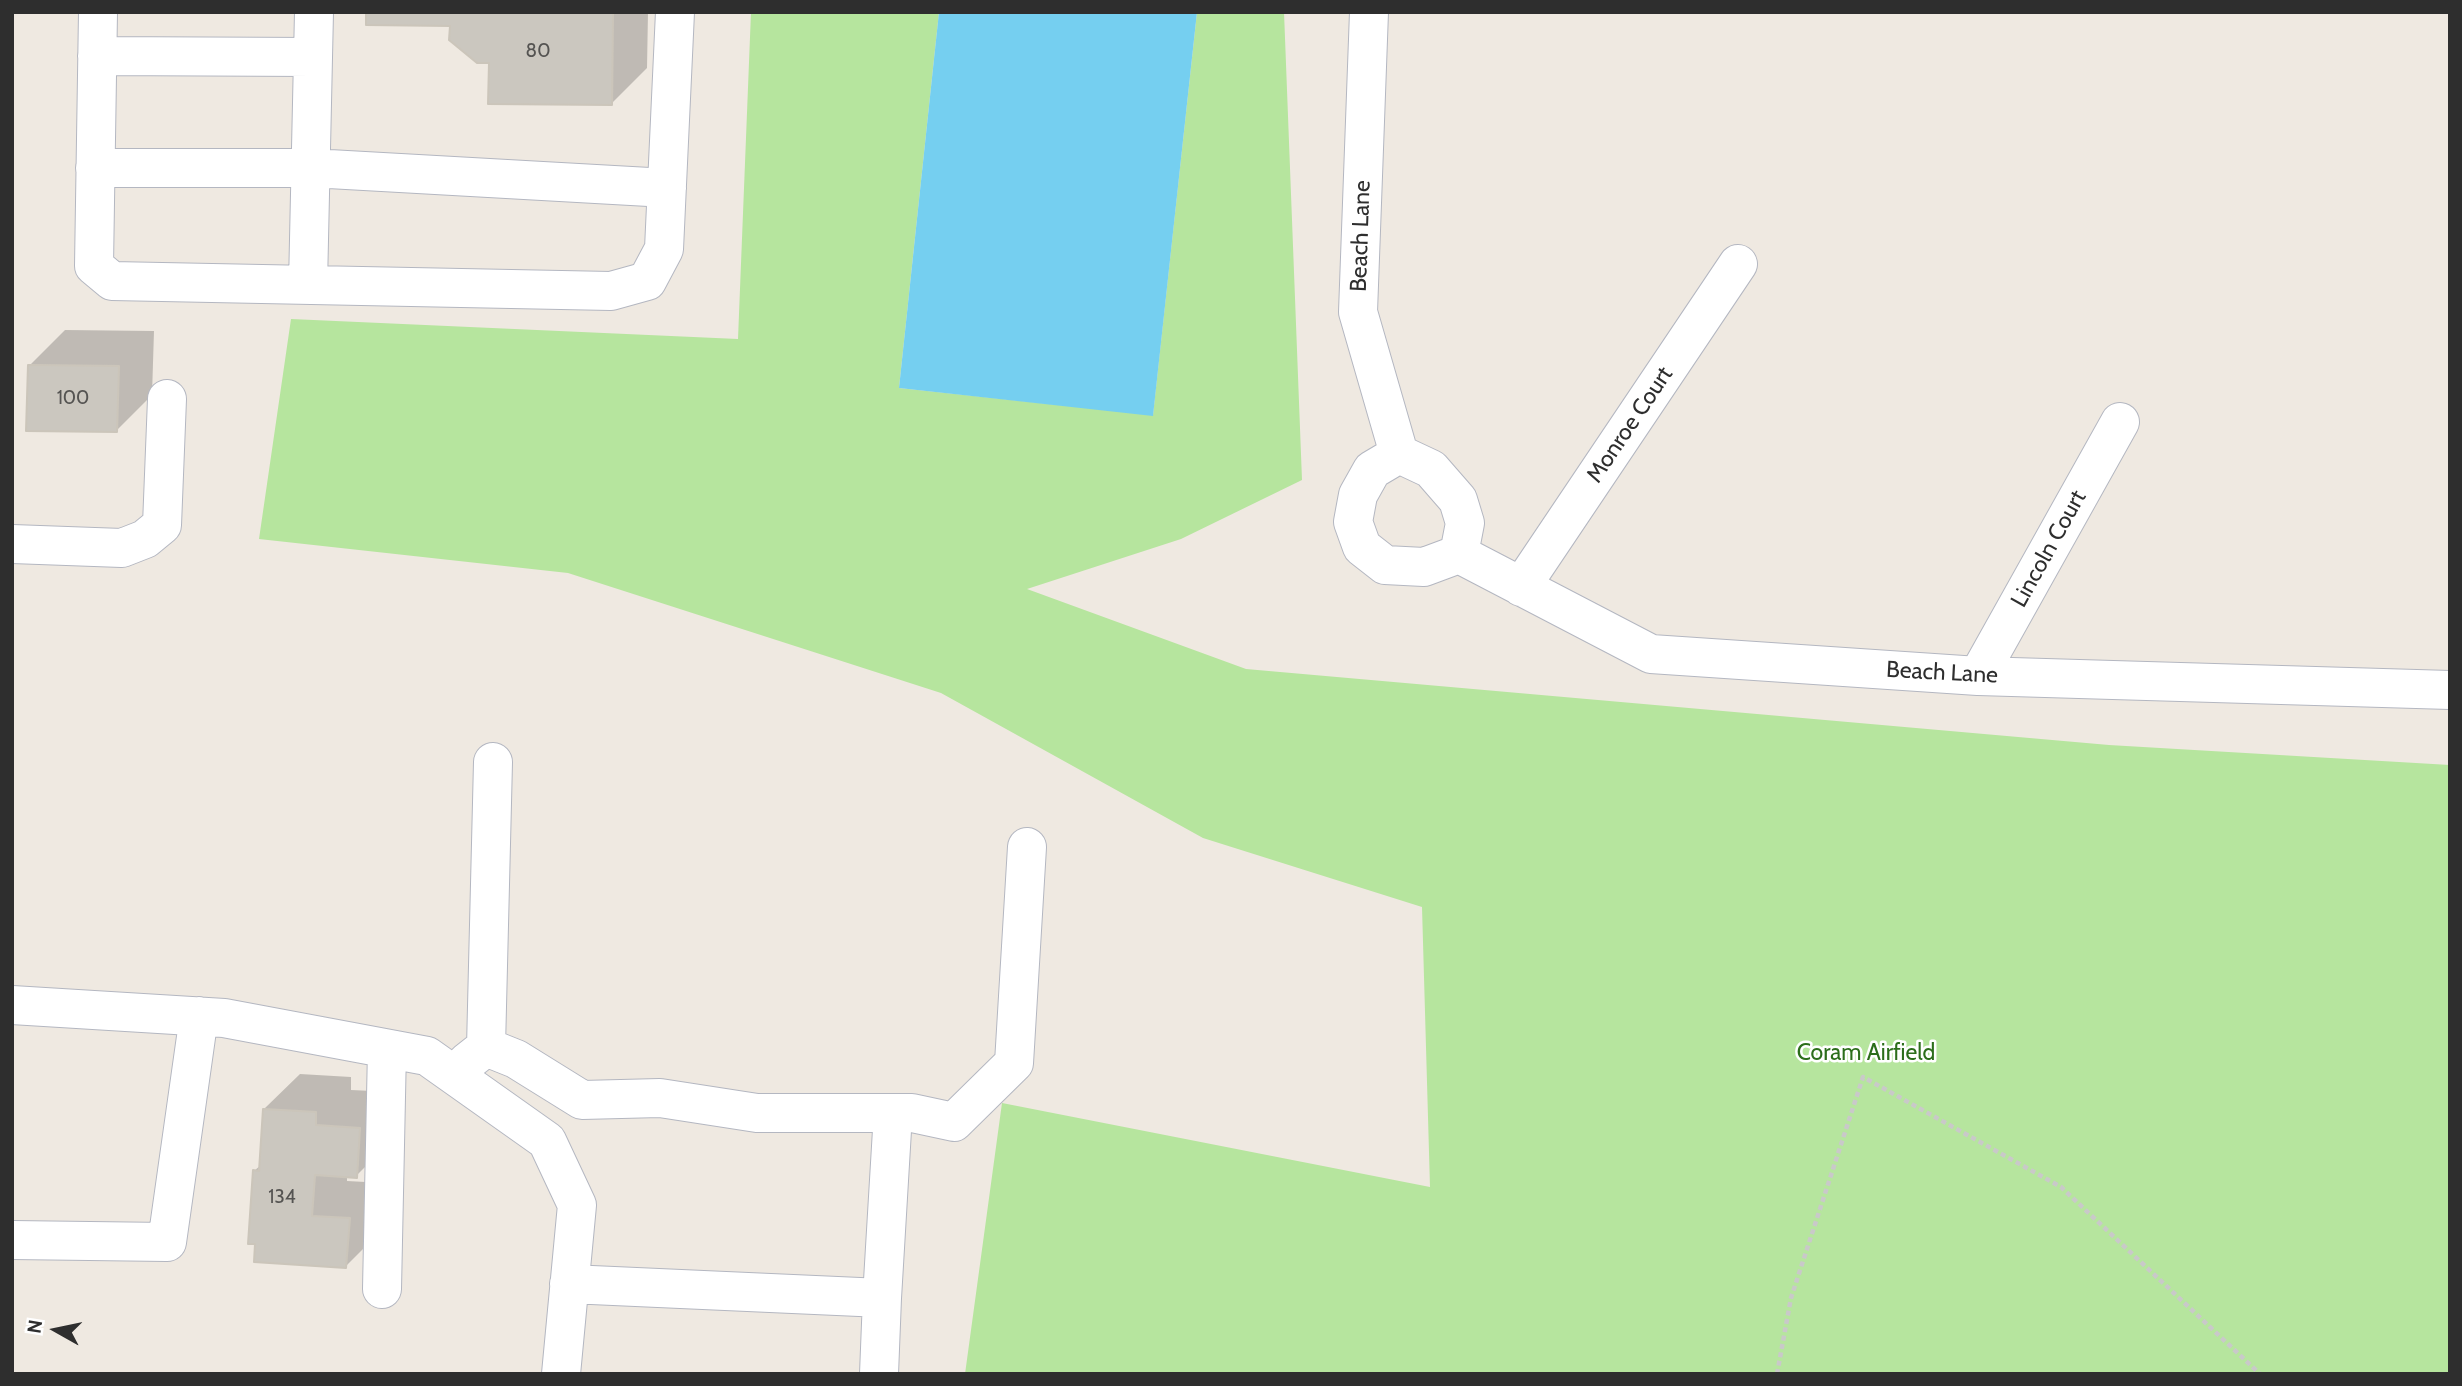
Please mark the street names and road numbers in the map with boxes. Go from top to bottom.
street label: Beach Lane [1345,180,1377,292]
street label: Monroe Court [1581,362,1679,488]
street label: Lincoln Court [2006,486,2092,612]
street label: Beach Lane [1885,656,1999,690]

